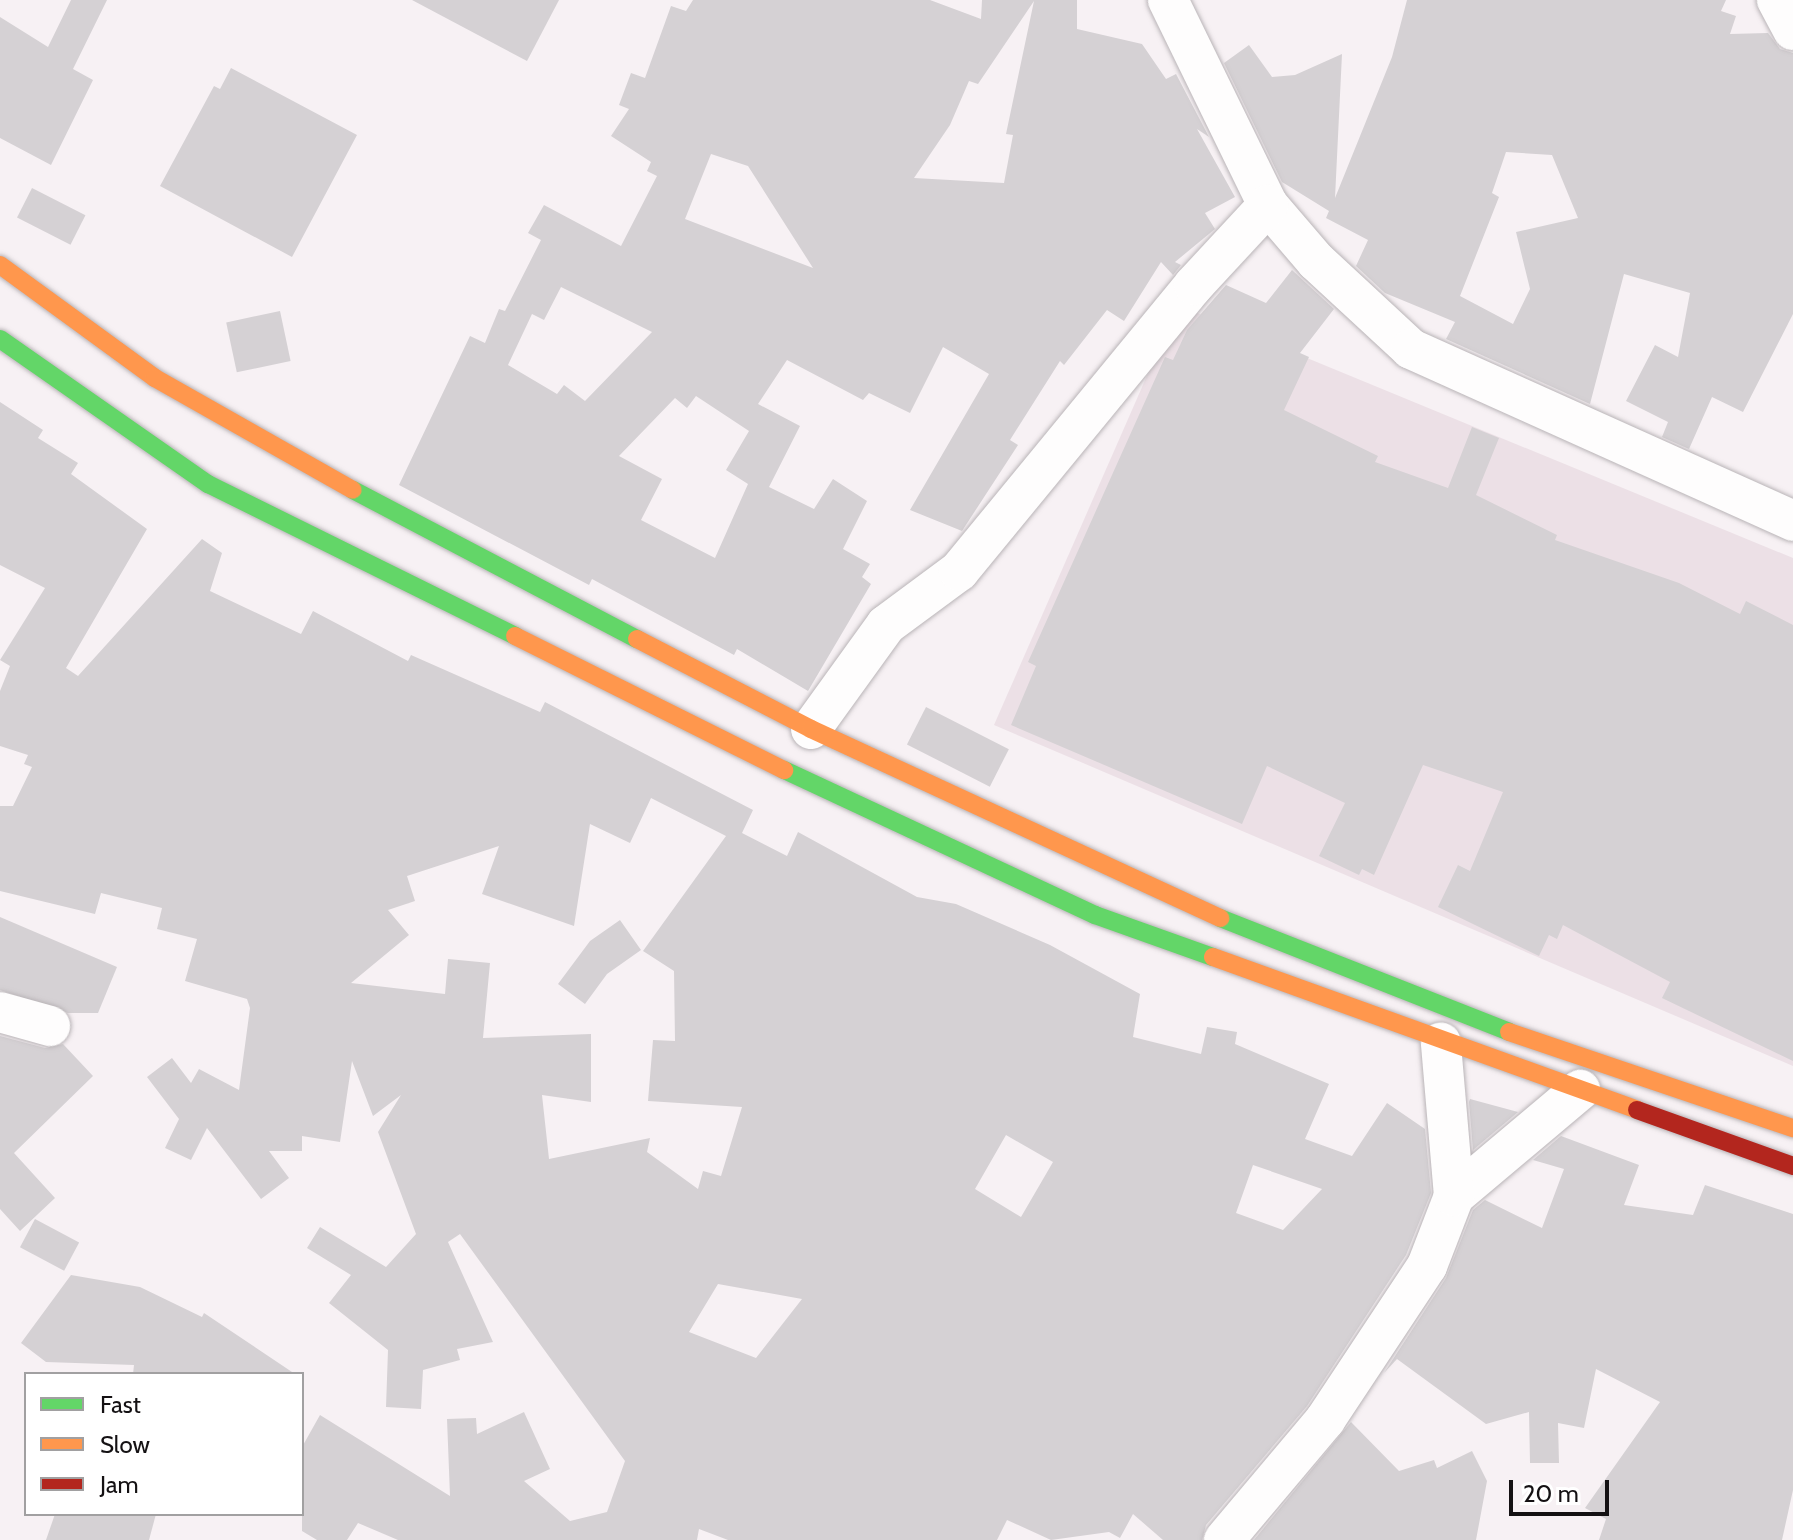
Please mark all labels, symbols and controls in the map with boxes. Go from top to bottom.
legend [24,1372,304,1516]
text: Fast [100,1390,141,1419]
text: Slow [100,1430,150,1459]
scale bar [1513,1464,1613,1514]
text: Jam [100,1470,138,1499]
text: 20 m [1523,1479,1579,1508]

